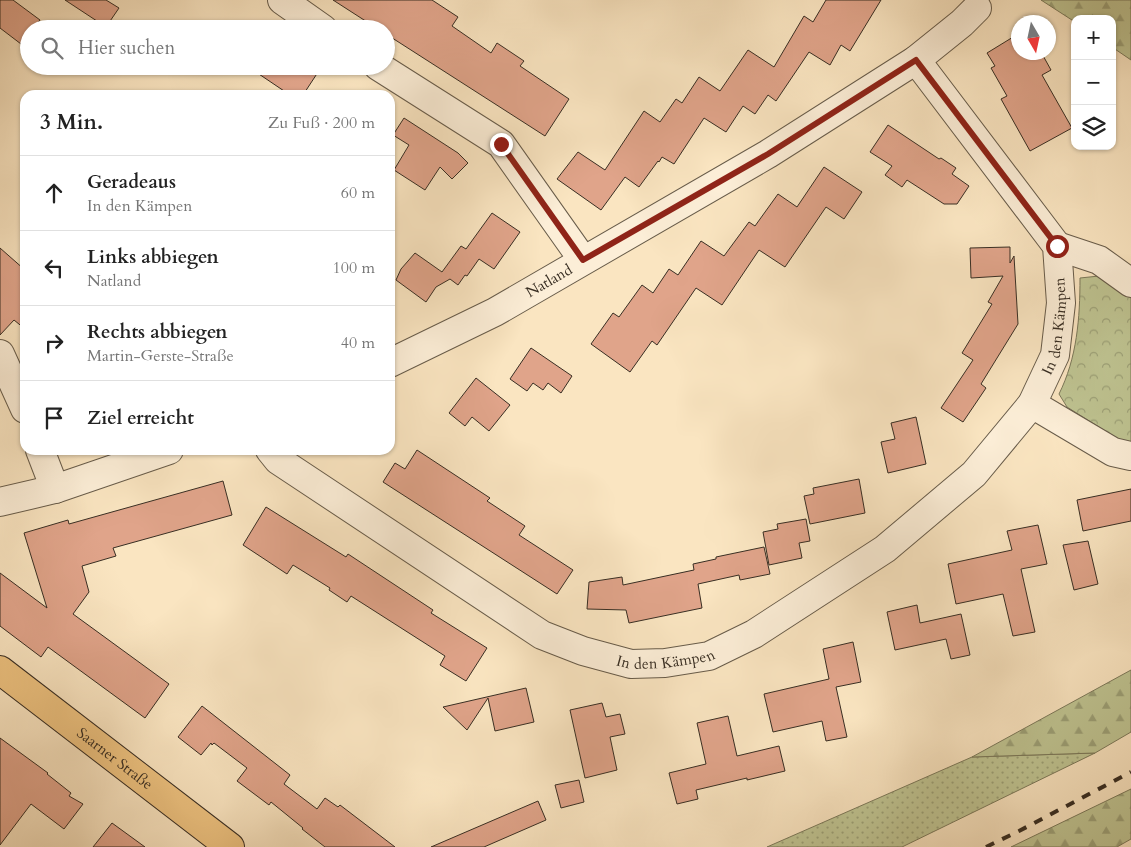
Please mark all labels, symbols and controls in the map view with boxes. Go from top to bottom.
north arrow [1011,15,1056,60]
map controls [1071,15,1116,150]
button: + [1071,15,1116,60]
search box [20,20,395,75]
icon: search [38,34,66,62]
text: Hier suchen [78,35,175,61]
button: − [1071,60,1116,105]
button: layers [1071,105,1116,150]
text: 3 Min. [40,108,103,137]
text: Zu Fuß · 200 m [268,112,375,134]
route end [490,133,513,156]
text: Geradeaus [87,169,176,195]
icon: ahead [40,179,68,207]
text: 60 m [341,182,375,204]
text: In den Kämpen [87,195,192,217]
route start [1046,235,1069,258]
text: Links abbiegen [87,244,219,270]
icon: left [40,254,68,282]
text: 100 m [333,257,375,279]
street label: Natland [522,259,576,302]
text: Natland [87,270,141,292]
street label: In den Kämpen [1037,276,1071,378]
text: Rechts abbiegen [87,319,228,345]
icon: right [40,329,68,357]
text: 40 m [341,332,375,354]
text: Martin-Gerste-Straße [87,345,234,367]
icon: arrive [40,404,68,432]
text: Ziel erreicht [87,405,194,431]
street label: In den Kämpen [614,644,719,674]
street label: Saarner Straße [73,723,157,794]

